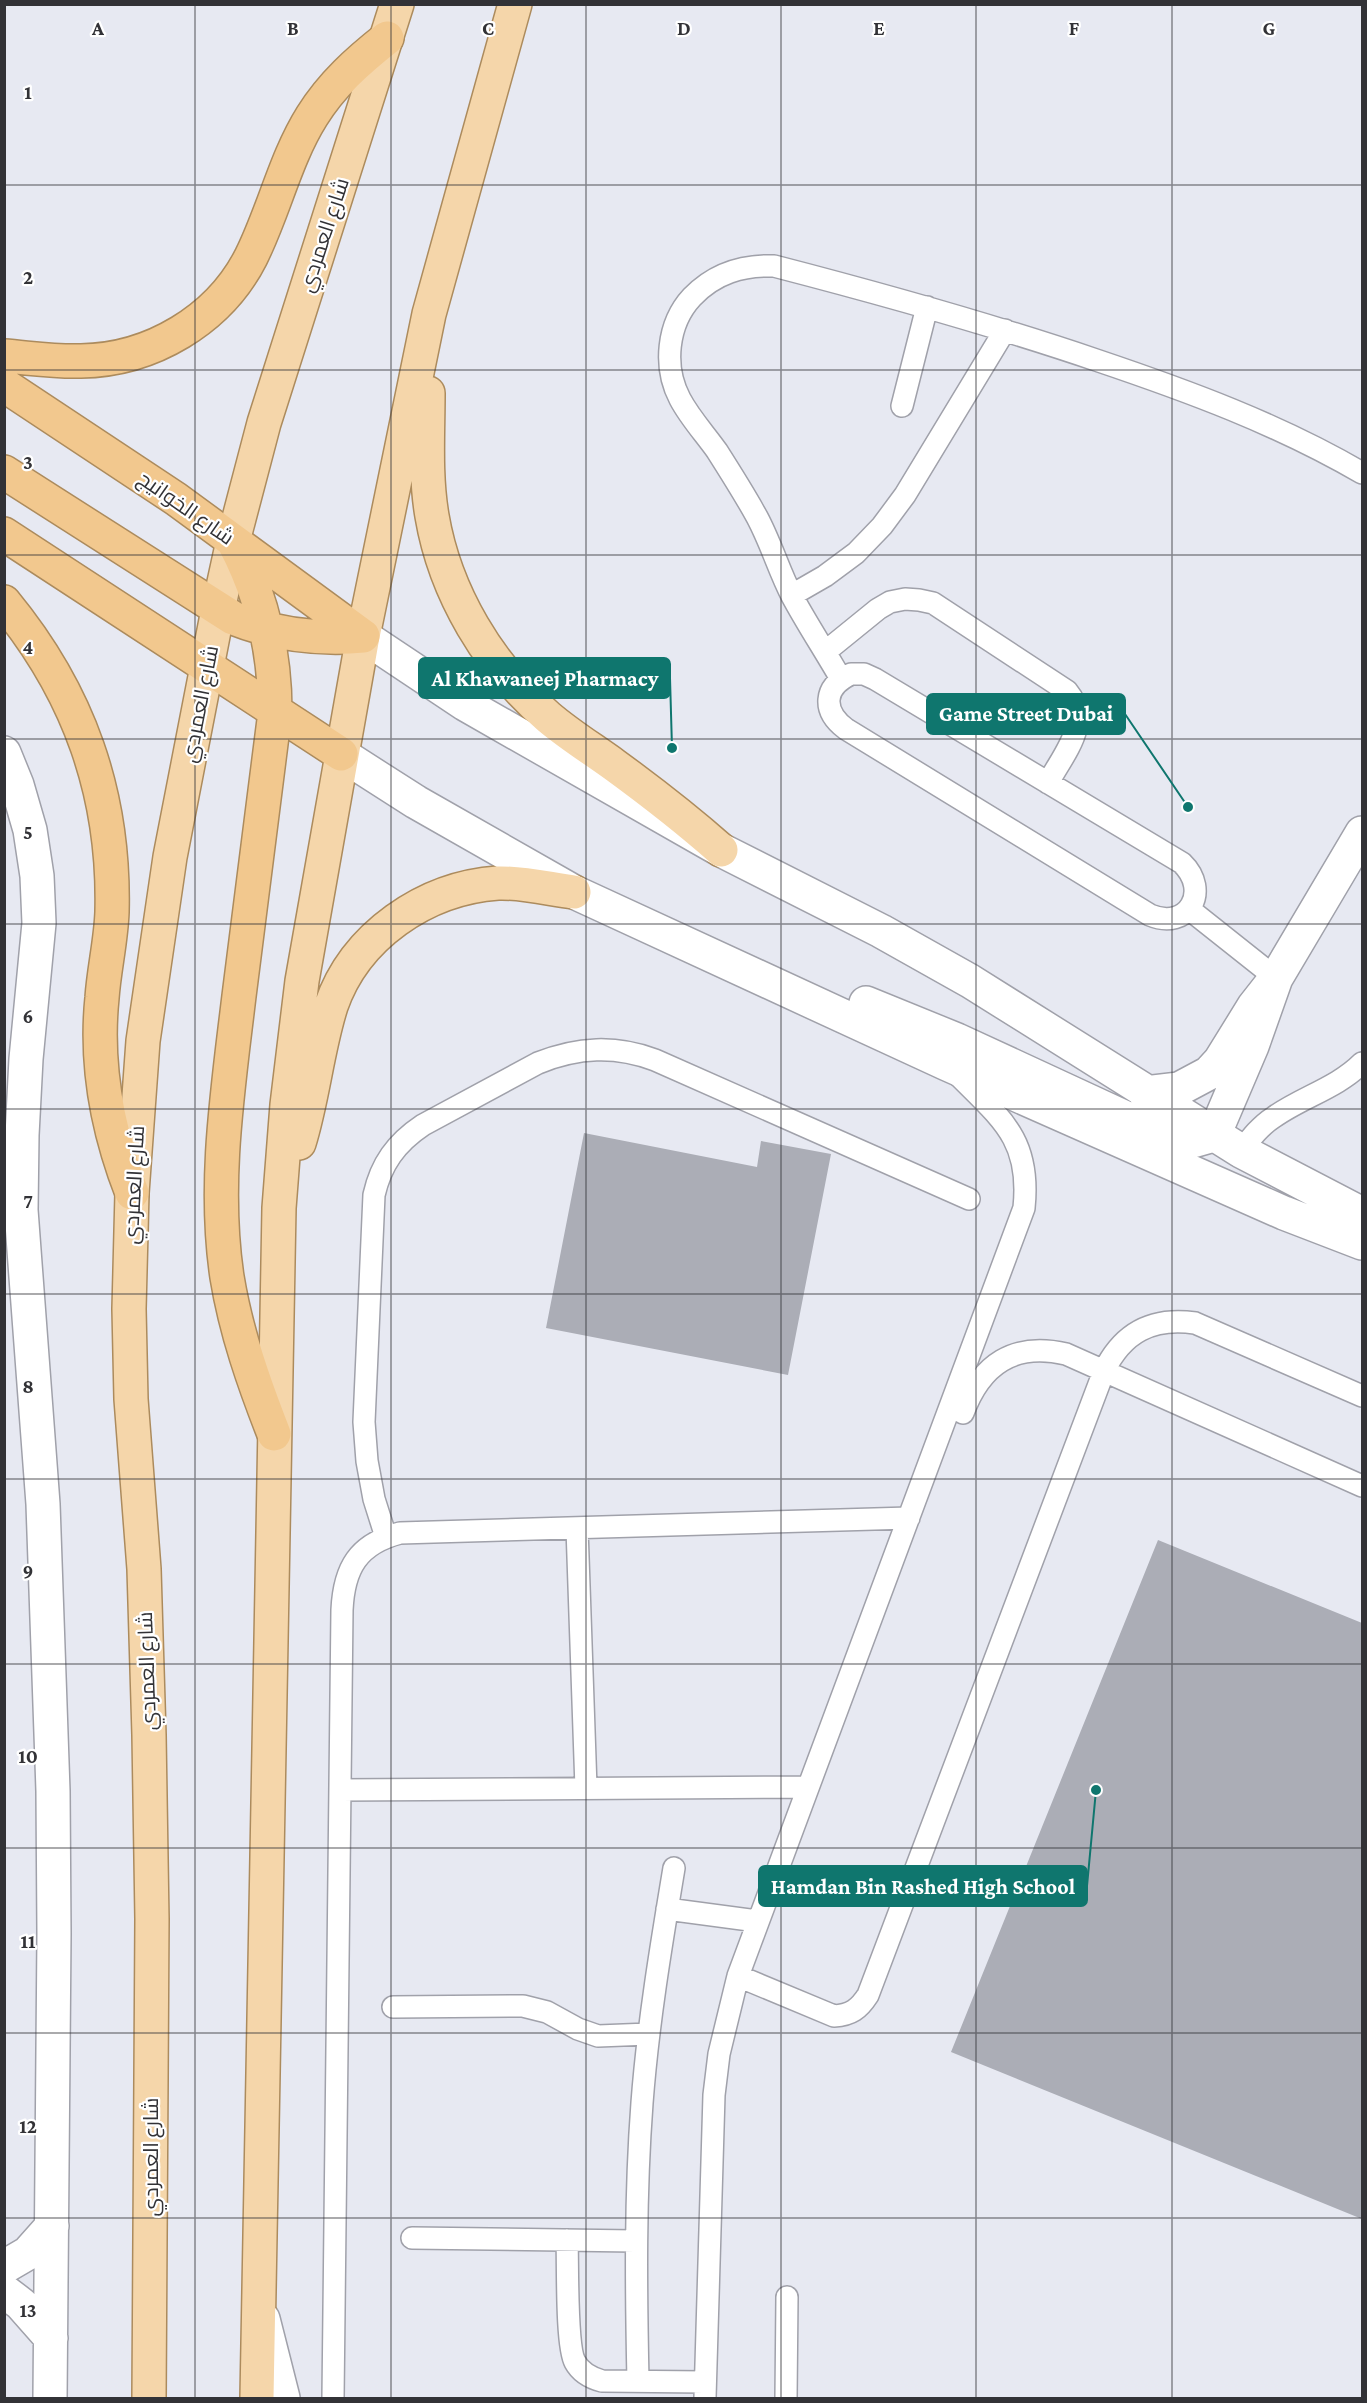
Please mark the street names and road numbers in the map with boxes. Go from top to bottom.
street label: شارع العمردي [294,175,358,296]
street label: شارع الخوانيج [132,466,239,551]
street label: شارع العمردي [177,643,227,765]
street label: شارع العمردي [119,1125,153,1245]
street label: شارع العمردي [133,1611,165,1731]
street label: شارع العمردي [139,2098,167,2216]

